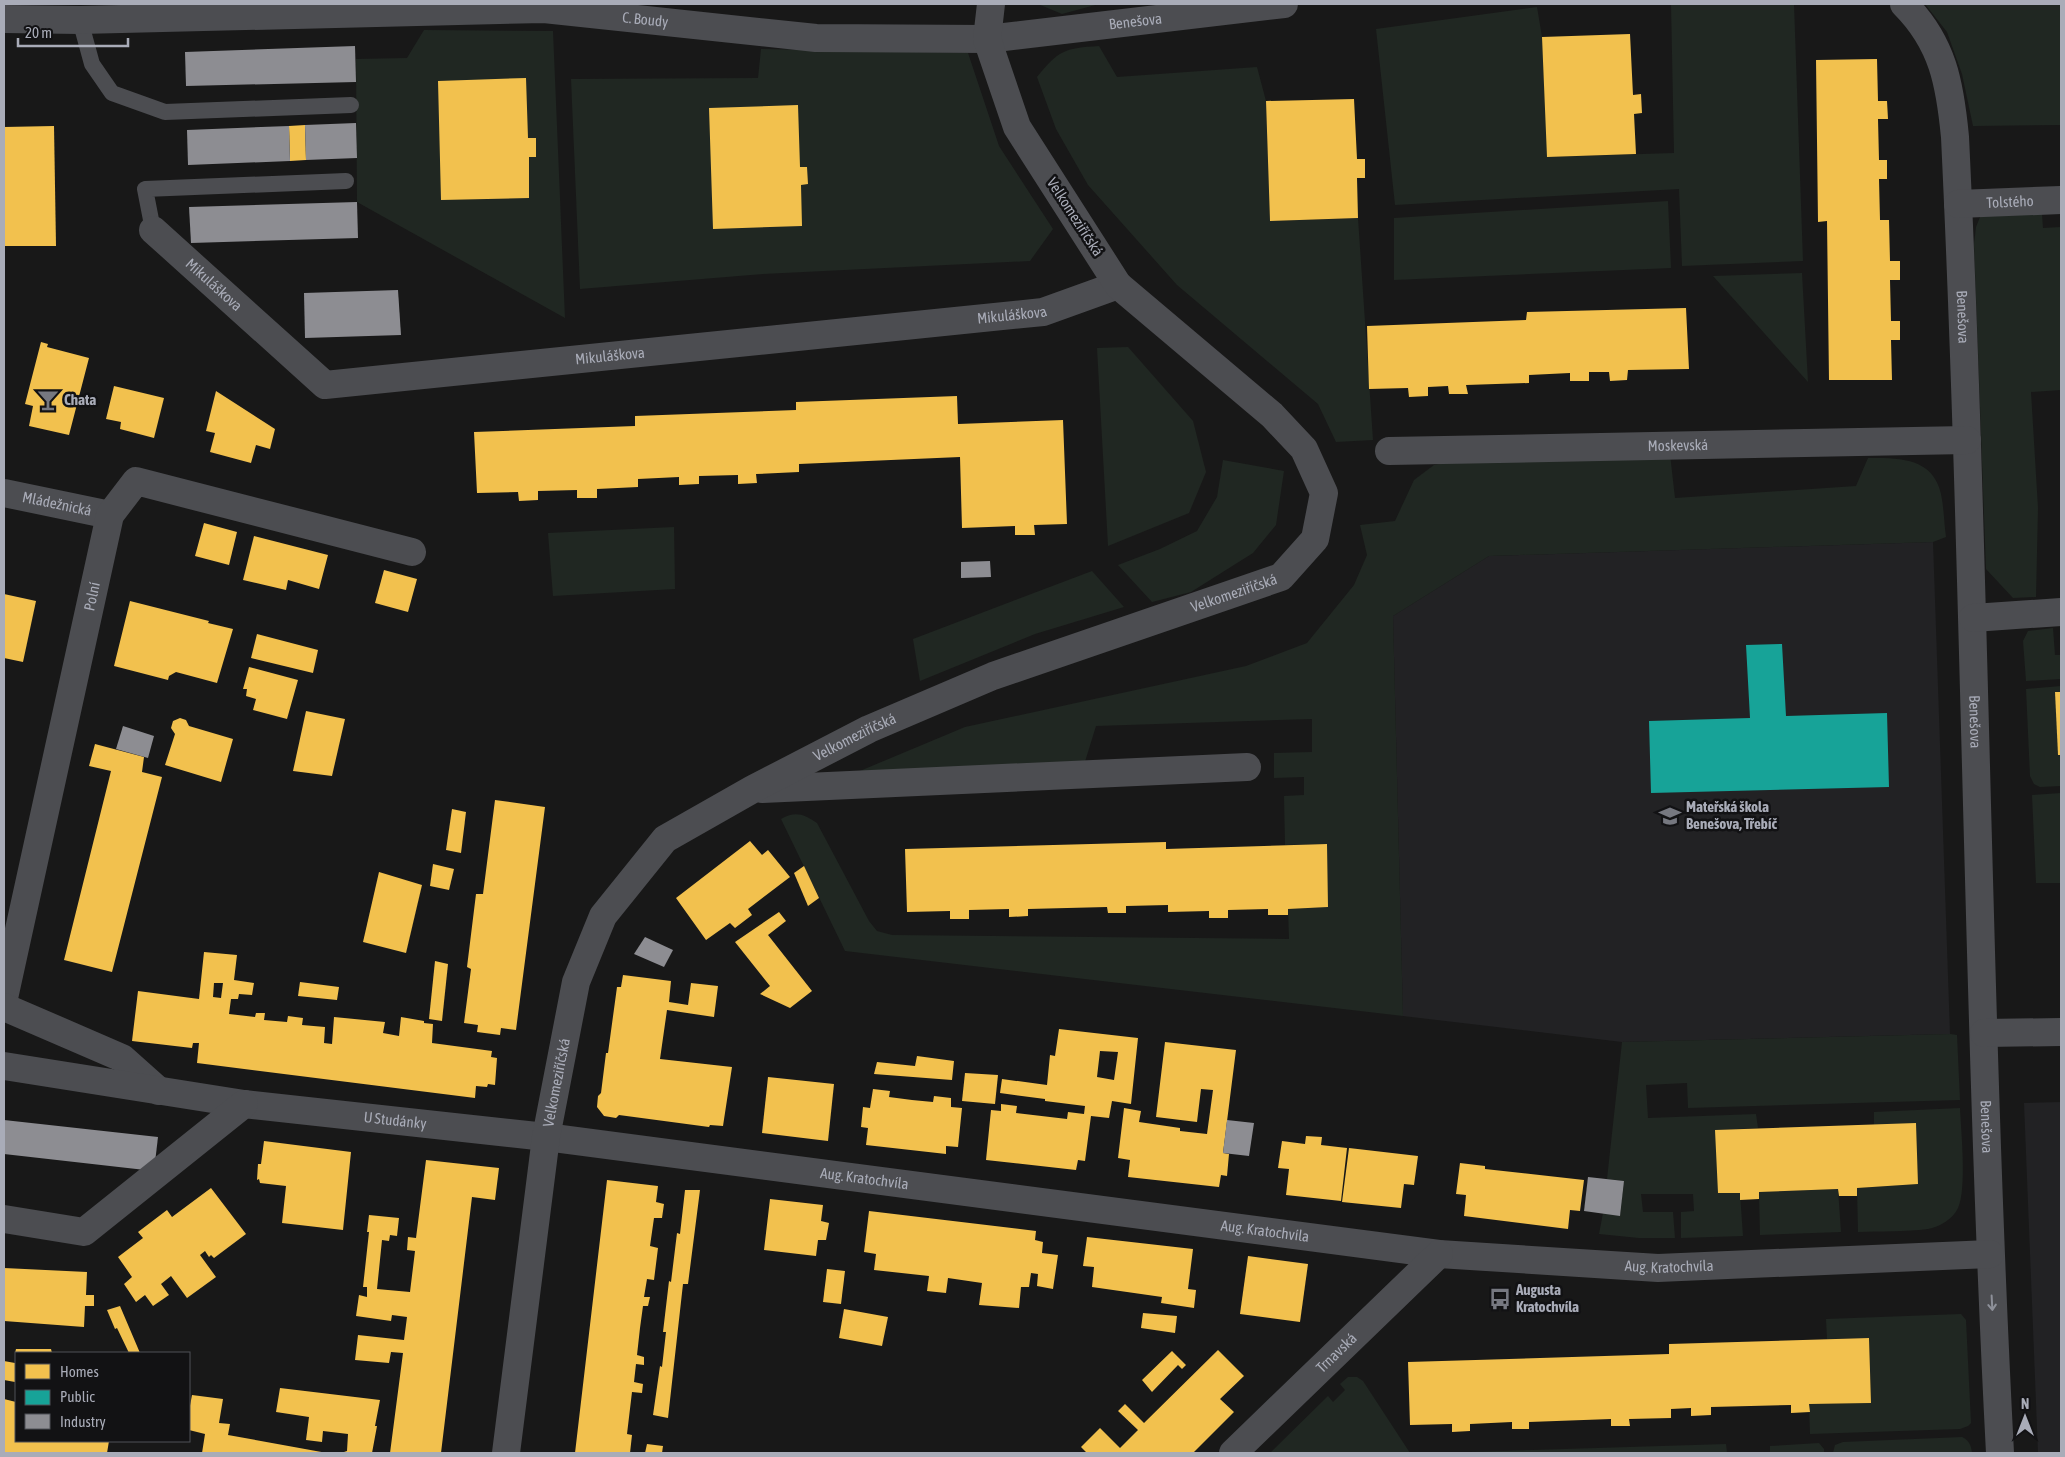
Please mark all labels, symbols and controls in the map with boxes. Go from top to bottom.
street label: C. Boudy [621,8,669,30]
street label: Benešova [1108,9,1163,33]
scale bar [18,15,128,47]
text: 20 m [25,24,52,41]
street label: Velkomeziříčská [1044,174,1107,259]
street label: Tolstého [1986,192,2034,211]
street label: Mikuláškova [183,255,246,314]
street label: Benešova [1954,290,1973,344]
street label: Mikuláškova [976,302,1049,327]
street label: Mikuláškova [574,344,646,368]
bar icon: Chata [35,387,61,413]
place label: Chata [64,391,96,408]
street label: Moskevská [1648,436,1708,454]
street label: Mládežnická [21,488,93,519]
street label: Velkomeziříčská [1188,570,1279,615]
street label: Polní [80,580,103,612]
street label: Benešova [1966,695,1985,749]
street label: Velkomeziříčská [810,709,898,764]
place label: Mateřská škola Benešova, Třebíč [1686,798,1777,832]
school or university icon: Mateřská škola Benešova, Třebíč [1657,803,1683,829]
street label: Velkomeziříčská [539,1037,573,1128]
street label: Benešova [1977,1100,1996,1154]
street label: U Studánky [363,1108,427,1132]
street label: Aug. Kratochvíla [819,1164,910,1192]
street label: Aug. Kratochvíla [1220,1217,1310,1245]
street label: Aug. Kratochvíla [1624,1257,1714,1276]
place label: Augusta Kratochvíla [1515,1281,1579,1315]
bus stop icon: Augusta Kratochvíla [1487,1286,1513,1312]
one-way arrow [1988,1295,1997,1311]
street label: Trnavská [1313,1329,1360,1376]
legend [15,1352,190,1442]
text: Homes [60,1363,99,1380]
text: Public [60,1388,95,1405]
north arrow [2000,1392,2050,1442]
text: N [2021,1396,2029,1412]
text: Industry [60,1413,106,1430]

